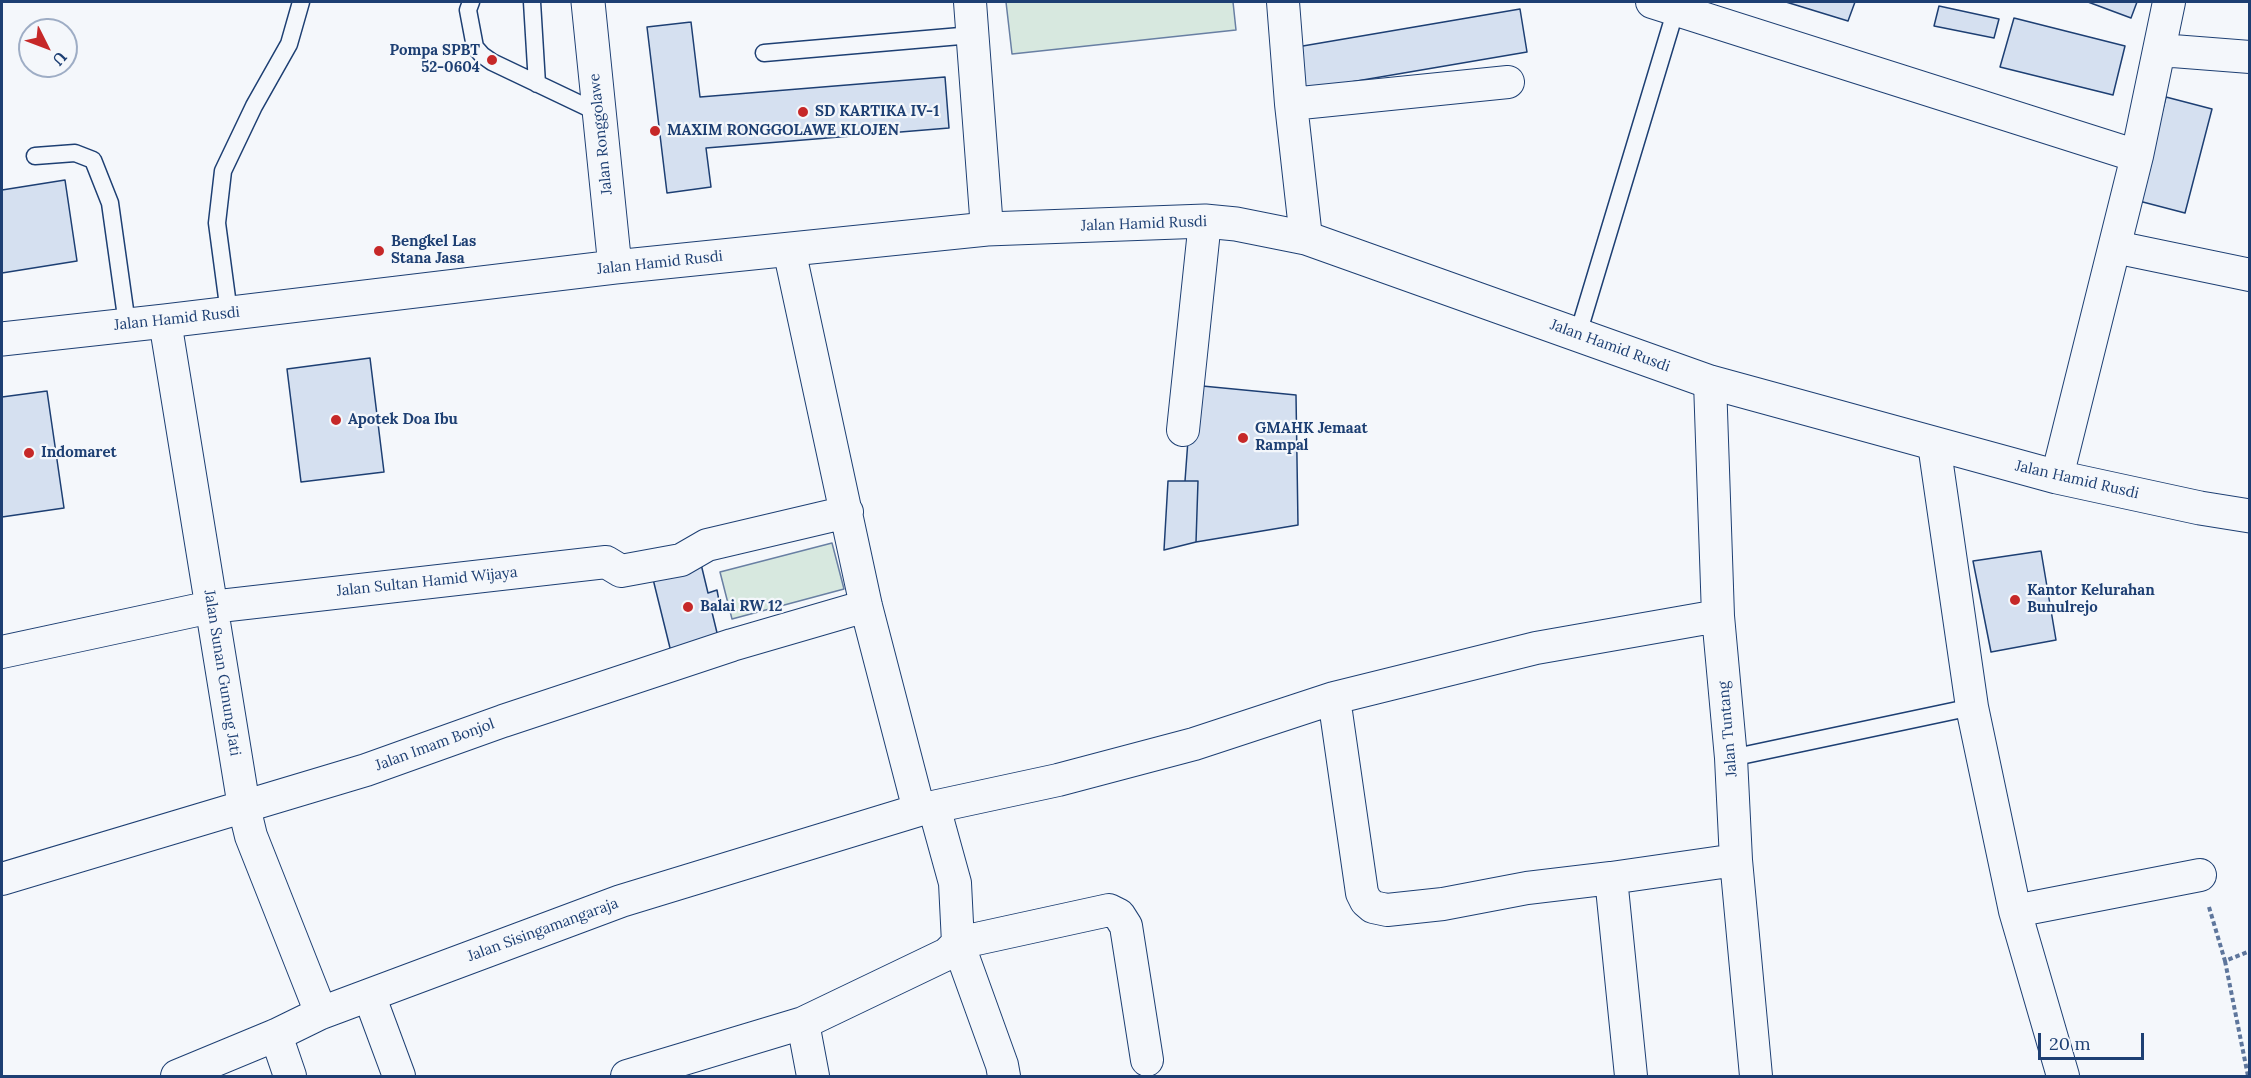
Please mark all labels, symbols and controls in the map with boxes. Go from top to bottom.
north arrow [18,18,78,78]
place label: Pompa SPBT 52-0604 [390,42,480,77]
text: U [48,47,71,70]
marker: Pompa SPBT 52-0604 [485,53,499,67]
street label: Jalan Ronggolawe [586,72,616,196]
place label: SD KARTIKA IV-1 [815,103,939,121]
marker: SD KARTIKA IV-1 [796,105,810,119]
place label: MAXIM RONGGOLAWE KLOJEN [667,122,899,140]
marker: MAXIM RONGGOLAWE KLOJEN [648,124,662,138]
street label: Jalan Hamid Rusdi [1081,213,1207,235]
place label: Bengkel Las Stana Jasa [391,233,476,268]
marker: Bengkel Las Stana Jasa [372,244,386,258]
street label: Jalan Hamid Rusdi [596,247,724,279]
street label: Jalan Hamid Rusdi [113,303,241,335]
street label: Jalan Hamid Rusdi [1548,316,1672,376]
place label: Apotek Doa Ibu [348,411,458,429]
marker: Apotek Doa Ibu [329,413,343,427]
place label: GMAHK Jemaat Rampal [1255,420,1368,455]
marker: GMAHK Jemaat Rampal [1236,431,1250,445]
place label: Indomaret [41,444,117,462]
marker: Indomaret [22,446,36,460]
street label: Jalan Hamid Rusdi [2013,457,2141,503]
street label: Jalan Sultan Hamid Wijaya [336,564,518,600]
place label: Kantor Kelurahan Bunulrejo [2027,582,2155,617]
street label: Jalan Sunan Gunung Jati [200,589,244,757]
marker: Kantor Kelurahan Bunulrejo [2008,593,2022,607]
place label: Balai RW 12 [700,598,782,616]
marker: Balai RW 12 [681,600,695,614]
street label: Jalan Tuntang [1715,680,1741,778]
street label: Jalan Imam Bonjol [373,715,497,775]
street label: Jalan Sisingamangaraja [465,894,621,966]
scale bar [2041,1021,2148,1059]
text: 20 m [2049,1032,2091,1055]

